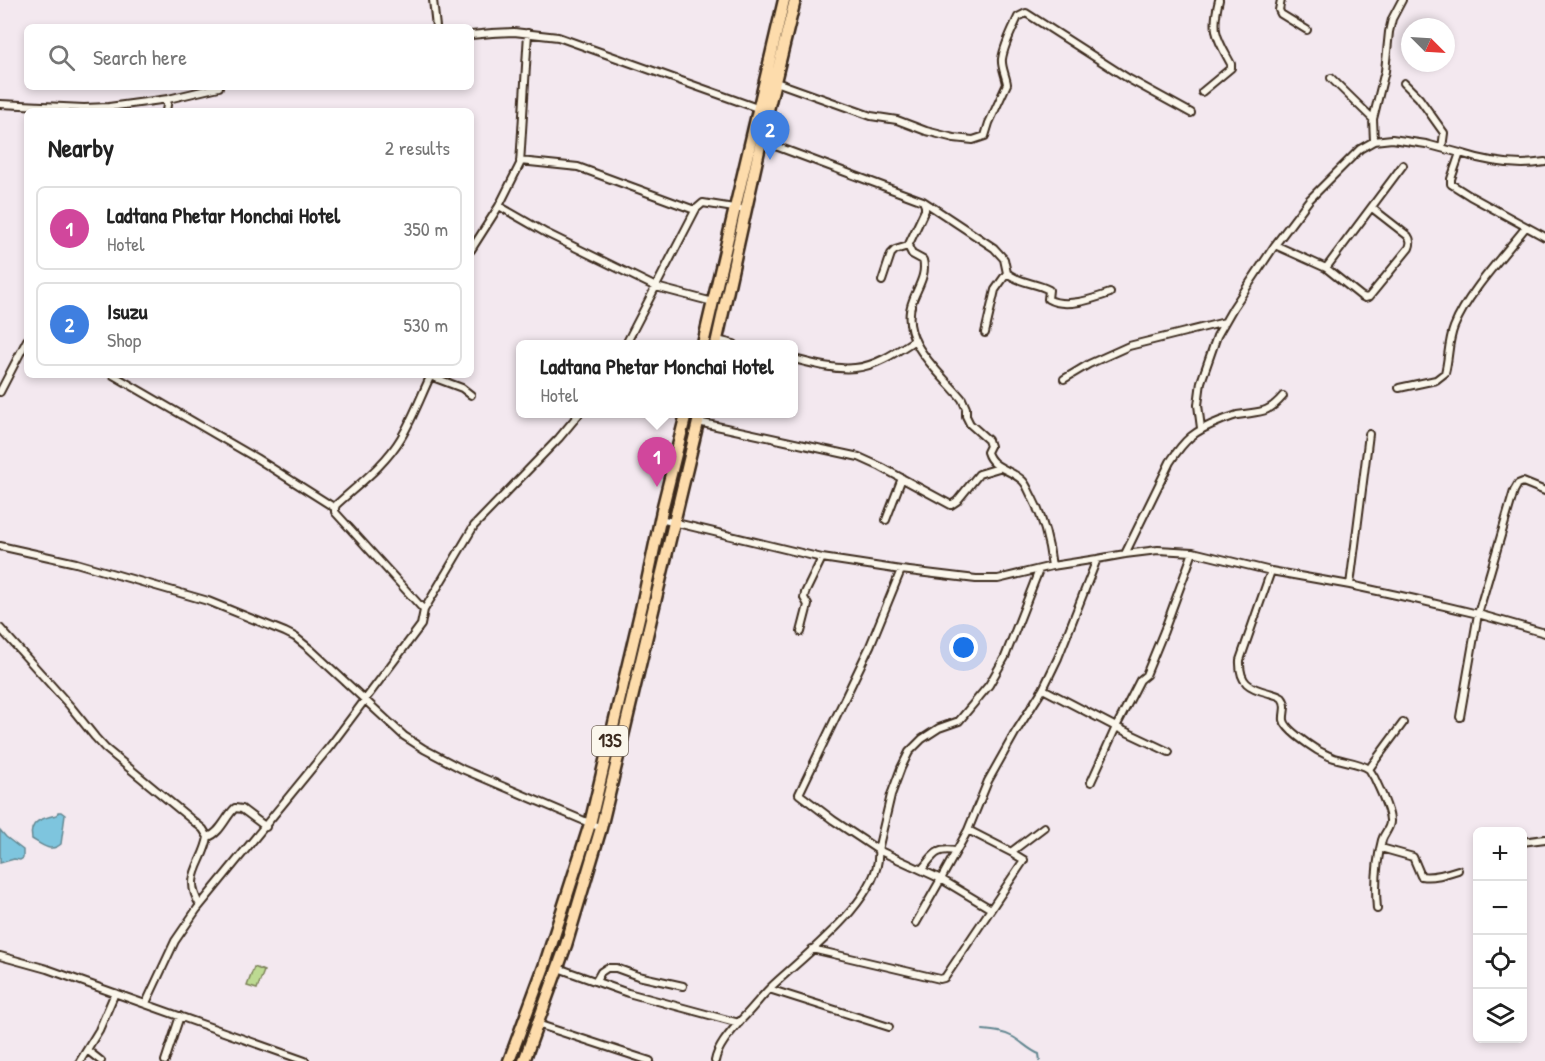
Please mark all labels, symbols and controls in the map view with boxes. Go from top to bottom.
north arrow [1401,18,1455,72]
search box [24,24,474,90]
icon: search [45,41,78,74]
text: Search here [93,42,187,72]
pin: 2 [750,110,790,160]
text: Nearby [48,130,114,165]
text: 2 results [385,134,450,161]
text: Ladtana Phetar Monchai Hotel [107,200,340,230]
text: 1 [66,215,73,242]
text: 350 m [403,215,448,242]
text: Hotel [107,230,145,257]
text: Isuzu [107,296,148,326]
text: 2 [65,311,74,338]
text: 530 m [403,311,448,338]
text: Shop [107,326,141,353]
popup [516,340,798,418]
text: Ladtana Phetar Monchai Hotel [540,351,774,381]
text: Hotel [540,381,578,408]
pin: 1 [638,438,676,487]
your location [949,633,978,662]
road number: 13S [592,726,628,756]
map controls [1473,827,1527,1043]
button: + [1473,827,1527,881]
button: − [1473,881,1527,935]
button: locate [1473,935,1527,989]
button: layers [1473,989,1527,1043]

